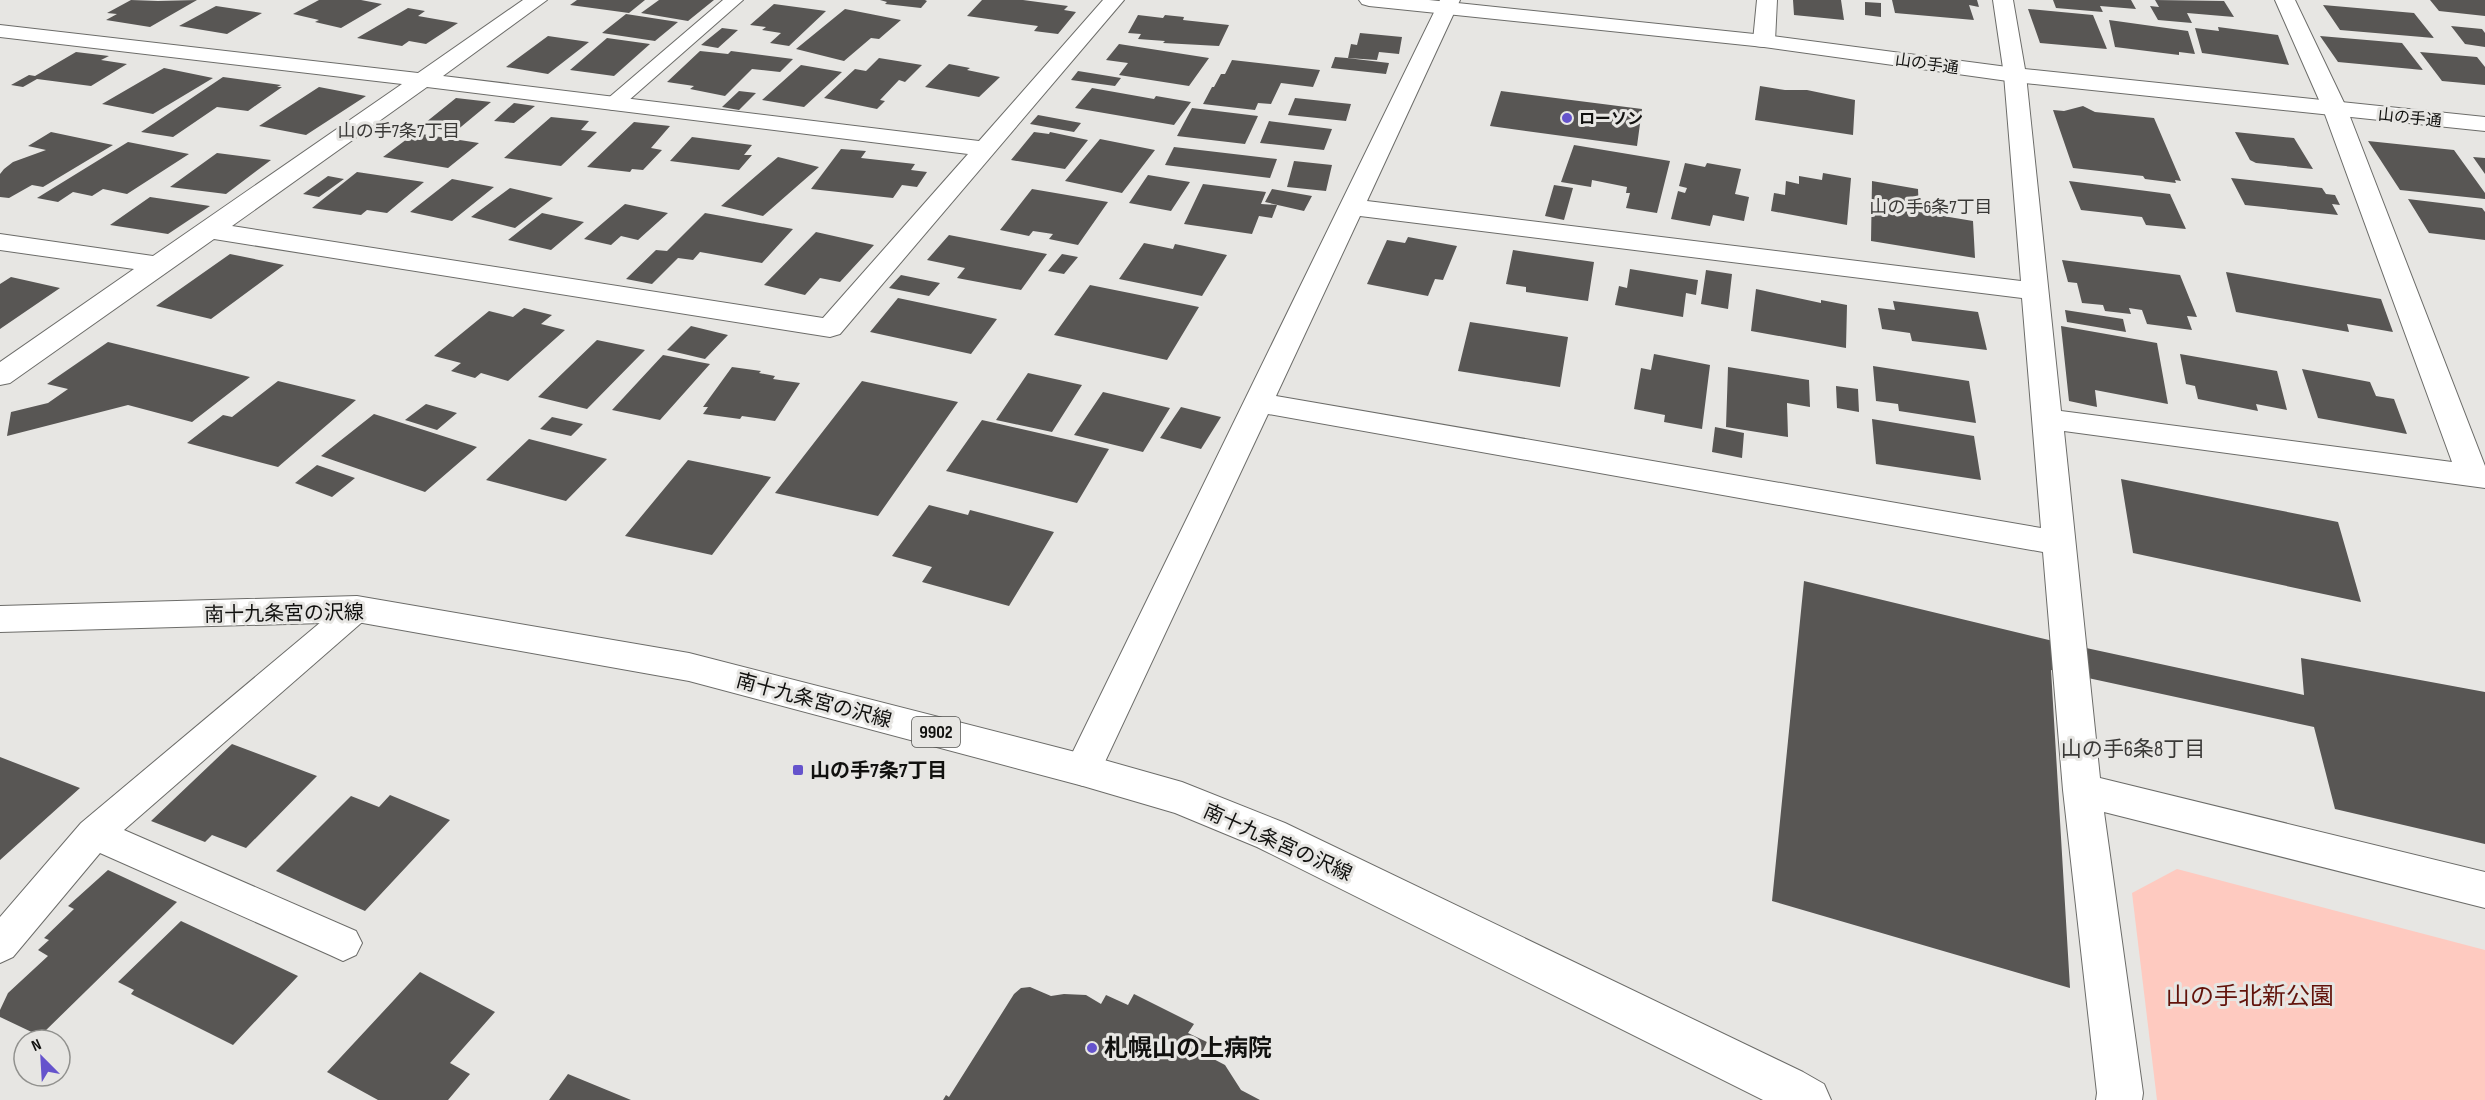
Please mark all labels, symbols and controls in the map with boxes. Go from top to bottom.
street label: 山の手通 [1894,51,1960,78]
street label: 山の手通 [2377,106,2443,131]
place label: ローソン [1579,110,1643,129]
marker: ローソン [1560,111,1574,125]
district label: 山の手7条7丁目 [338,121,460,142]
district label: 山の手6条7丁目 [1869,197,1993,218]
street label: 南十九条宮の沢線 [204,601,364,627]
street label: 南十九条宮の沢線 [733,669,894,733]
road number: 9902 [912,717,960,747]
district label: 山の手6条8丁目 [2061,737,2205,762]
place label: 山の手7条7丁目 [810,759,947,783]
marker: 山の手7条7丁目 [791,763,805,777]
street label: 南十九条宮の沢線 [1200,799,1356,886]
park label: 山の手北新公園 [2166,982,2334,1011]
north arrow [12,1028,72,1088]
place label: 札幌山の上病院 [1104,1034,1272,1063]
text: N [29,1035,44,1056]
marker: 札幌山の上病院 [1085,1041,1099,1055]

